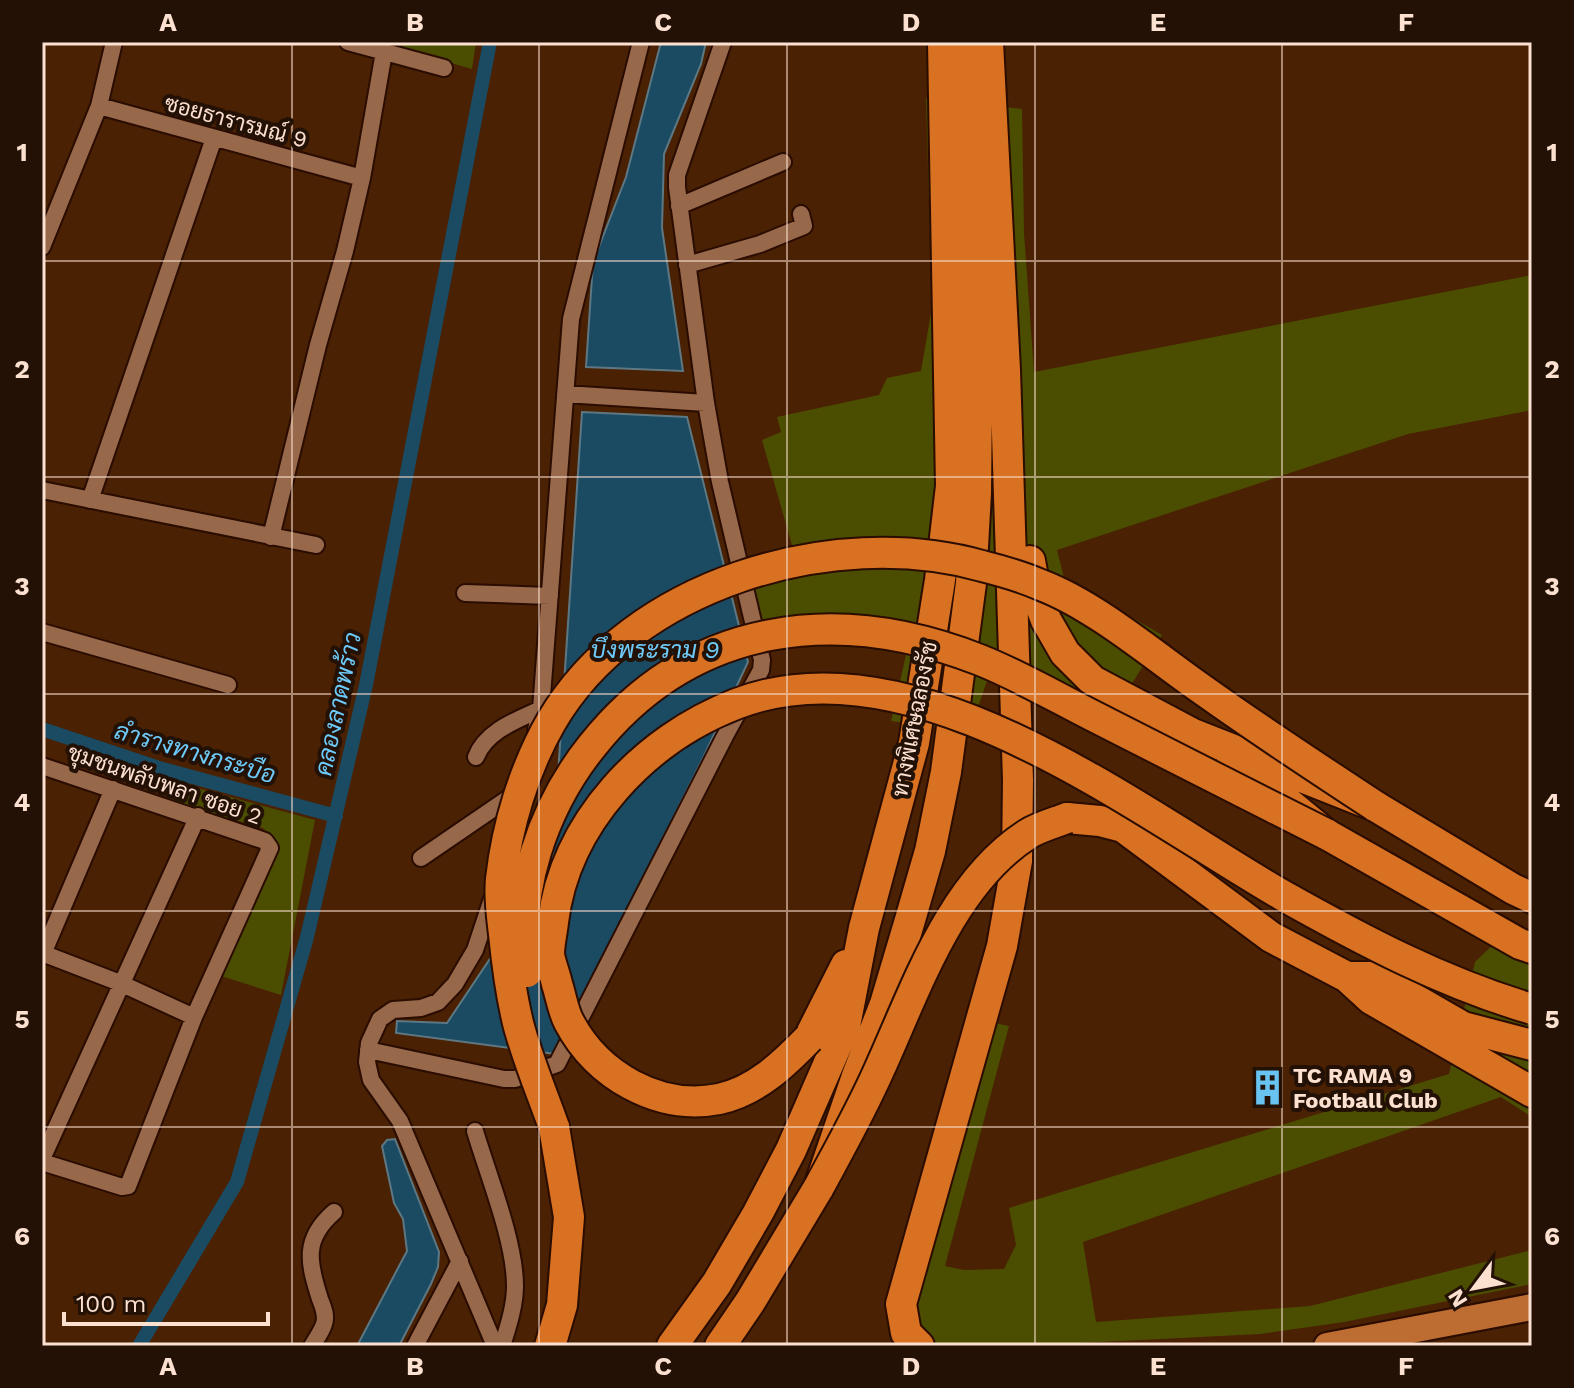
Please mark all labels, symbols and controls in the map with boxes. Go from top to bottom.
text: A [159,7,177,37]
text: B [406,7,424,37]
text: C [654,7,672,37]
text: D [902,7,920,37]
text: E [1150,7,1166,37]
text: F [1398,7,1414,37]
street label: ซอยธารารมณ์ 9 [162,89,310,153]
text: 1 [16,137,28,167]
text: 1 [1546,137,1558,167]
text: 2 [14,354,30,384]
text: 2 [1544,354,1560,384]
text: 3 [14,571,30,601]
text: 3 [1544,571,1560,601]
water label: คลองลาดพร้าว [309,630,367,778]
water label: บึงพระราม 9 [591,636,719,664]
street label: ทางพิเศษฉลองรัช [886,639,942,799]
water label: ลำรางทางกระบือ [111,716,279,789]
street label: ชุมชนพลับพลา ซอย 2 [64,739,265,832]
text: 4 [14,787,31,817]
text: 4 [1544,787,1561,817]
text: 5 [14,1004,30,1034]
text: 5 [1544,1004,1560,1034]
place label: TC RAMA 9 Football Club [1293,1063,1438,1113]
building icon: TC RAMA 9 Football Club [1248,1069,1286,1107]
text: 6 [14,1221,30,1251]
text: 6 [1544,1221,1560,1251]
north arrow [1434,1248,1514,1328]
scale bar [64,1276,268,1326]
text: N [1443,1285,1472,1312]
text: 100 m [76,1290,146,1318]
text: A [159,1351,177,1381]
text: B [406,1351,424,1381]
text: C [654,1351,672,1381]
text: D [902,1351,920,1381]
text: E [1150,1351,1166,1381]
text: F [1398,1351,1414,1381]

